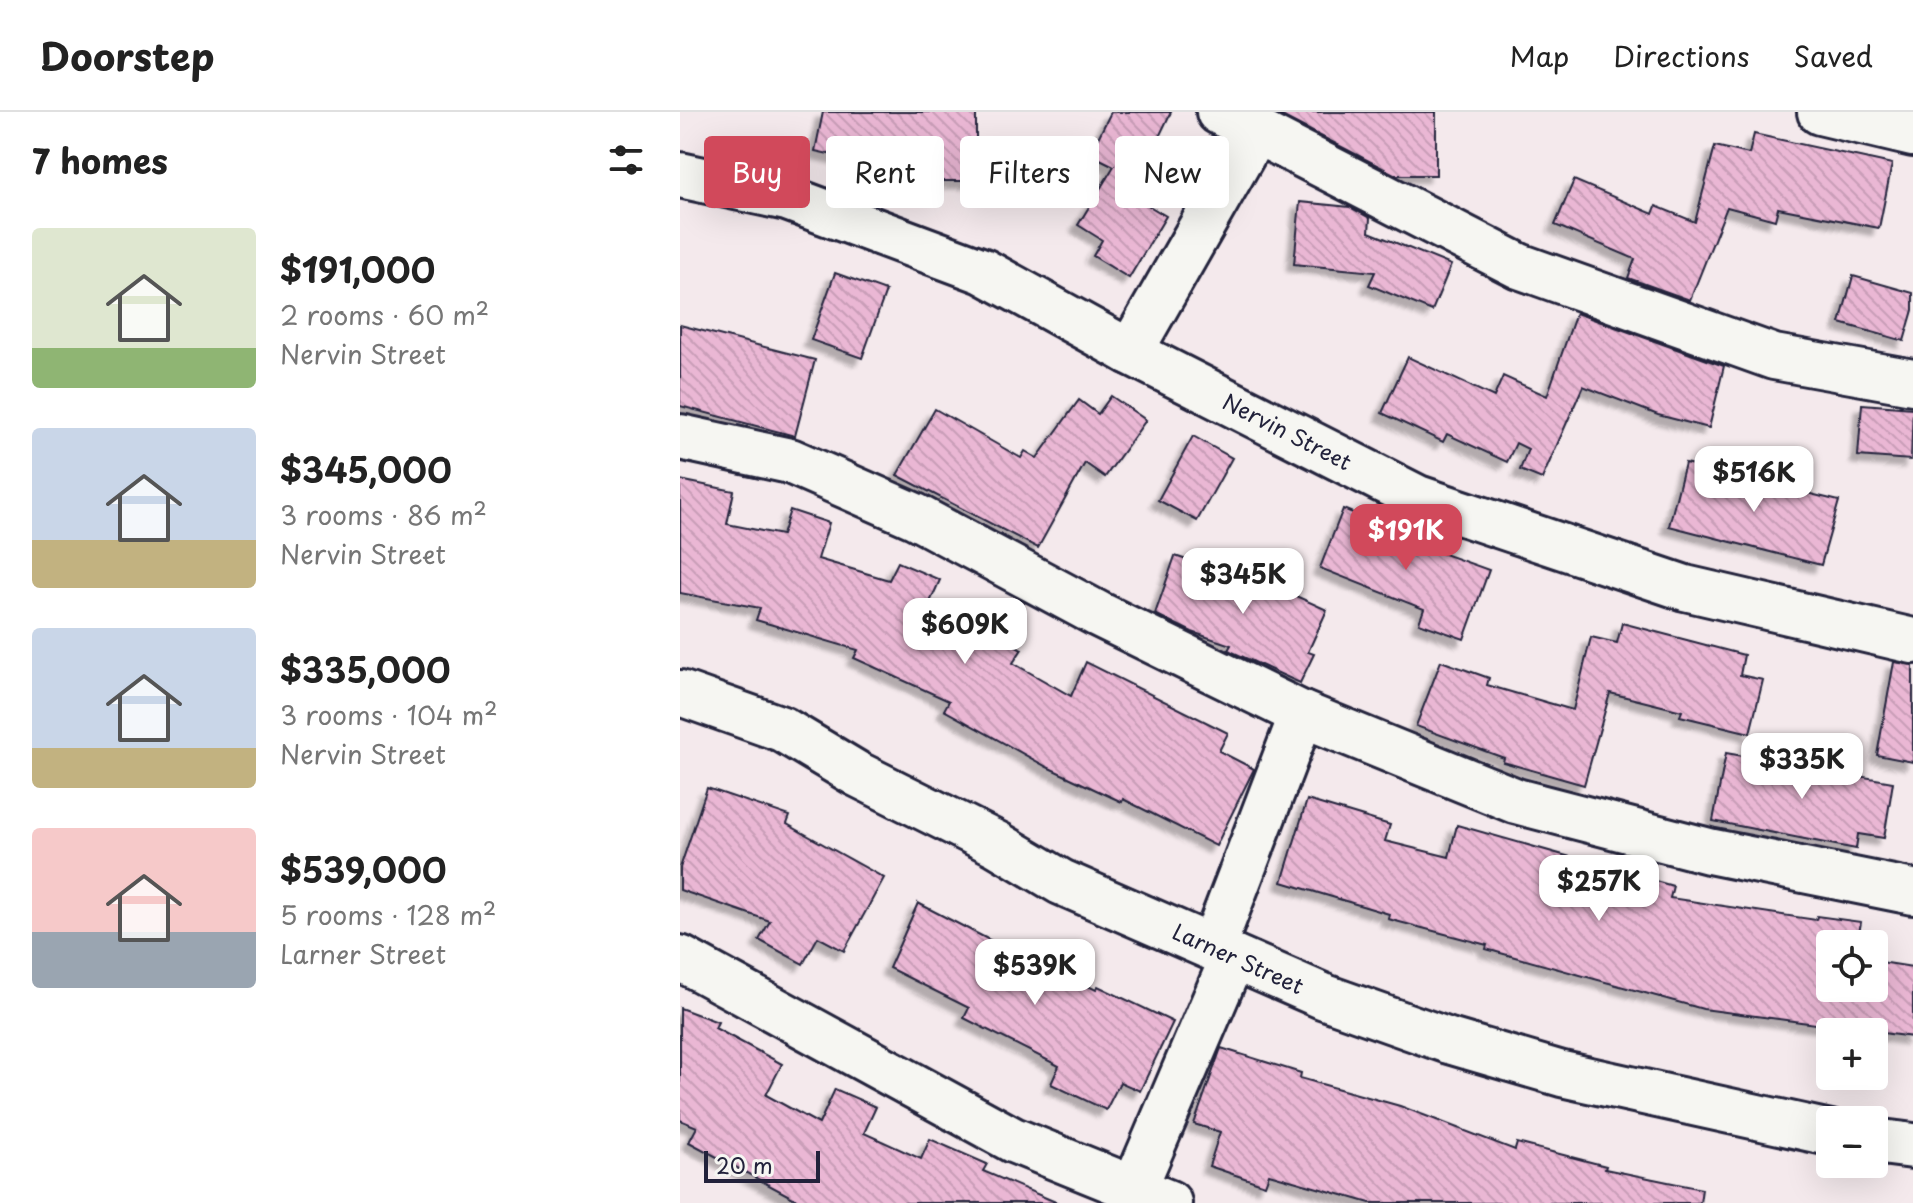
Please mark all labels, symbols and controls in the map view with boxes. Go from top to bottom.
text: Doorstep [40,27,215,84]
text: Map [1510,34,1569,77]
text: Directions [1613,34,1750,77]
text: Saved [1794,34,1873,77]
text: 7 homes [32,134,168,186]
chip: Buy [704,136,810,208]
chip: Rent [826,136,944,208]
chip: Filters [960,136,1099,208]
chip: New [1115,136,1229,208]
icon: filters [604,138,648,182]
text: $191,000 [280,243,435,295]
icon: home [96,260,192,356]
text: 2 rooms · 60 m² [280,295,489,334]
text: Nervin Street [280,334,446,373]
street label: Nervin Street [1218,384,1358,477]
text: $345,000 [280,443,452,495]
pin: $516K [1698,446,1810,514]
text: $516K [1712,452,1796,491]
icon: home [96,460,192,556]
text: 3 rooms · 86 m² [280,495,487,534]
pin: $191K [1350,504,1462,572]
text: $191K [1368,510,1444,549]
text: Nervin Street [280,534,446,573]
pin: $345K [1187,548,1299,616]
text: $345K [1200,554,1286,593]
pin: $609K [909,598,1021,666]
text: $609K [921,604,1009,643]
text: $335,000 [280,643,451,695]
icon: home [96,660,192,756]
text: 3 rooms · 104 m² [280,695,498,734]
pin: $335K [1746,733,1858,801]
text: Nervin Street [280,734,446,773]
text: $335K [1759,739,1845,778]
text: $539,000 [280,843,446,895]
pin: $257K [1543,855,1655,923]
icon: home [96,860,192,956]
text: $257K [1557,861,1641,900]
text: 5 rooms · 128 m² [280,895,496,934]
street label: Larner Street [1168,914,1310,1001]
map controls [1816,930,1888,1178]
button: locate [1816,930,1888,1002]
text: Larner Street [280,934,446,973]
pin: $539K [979,939,1091,1007]
text: $539K [993,945,1077,984]
button: + [1816,1018,1888,1090]
button: − [1816,1106,1888,1178]
scale bar [704,1147,820,1183]
text: 20 m [716,1148,773,1181]

